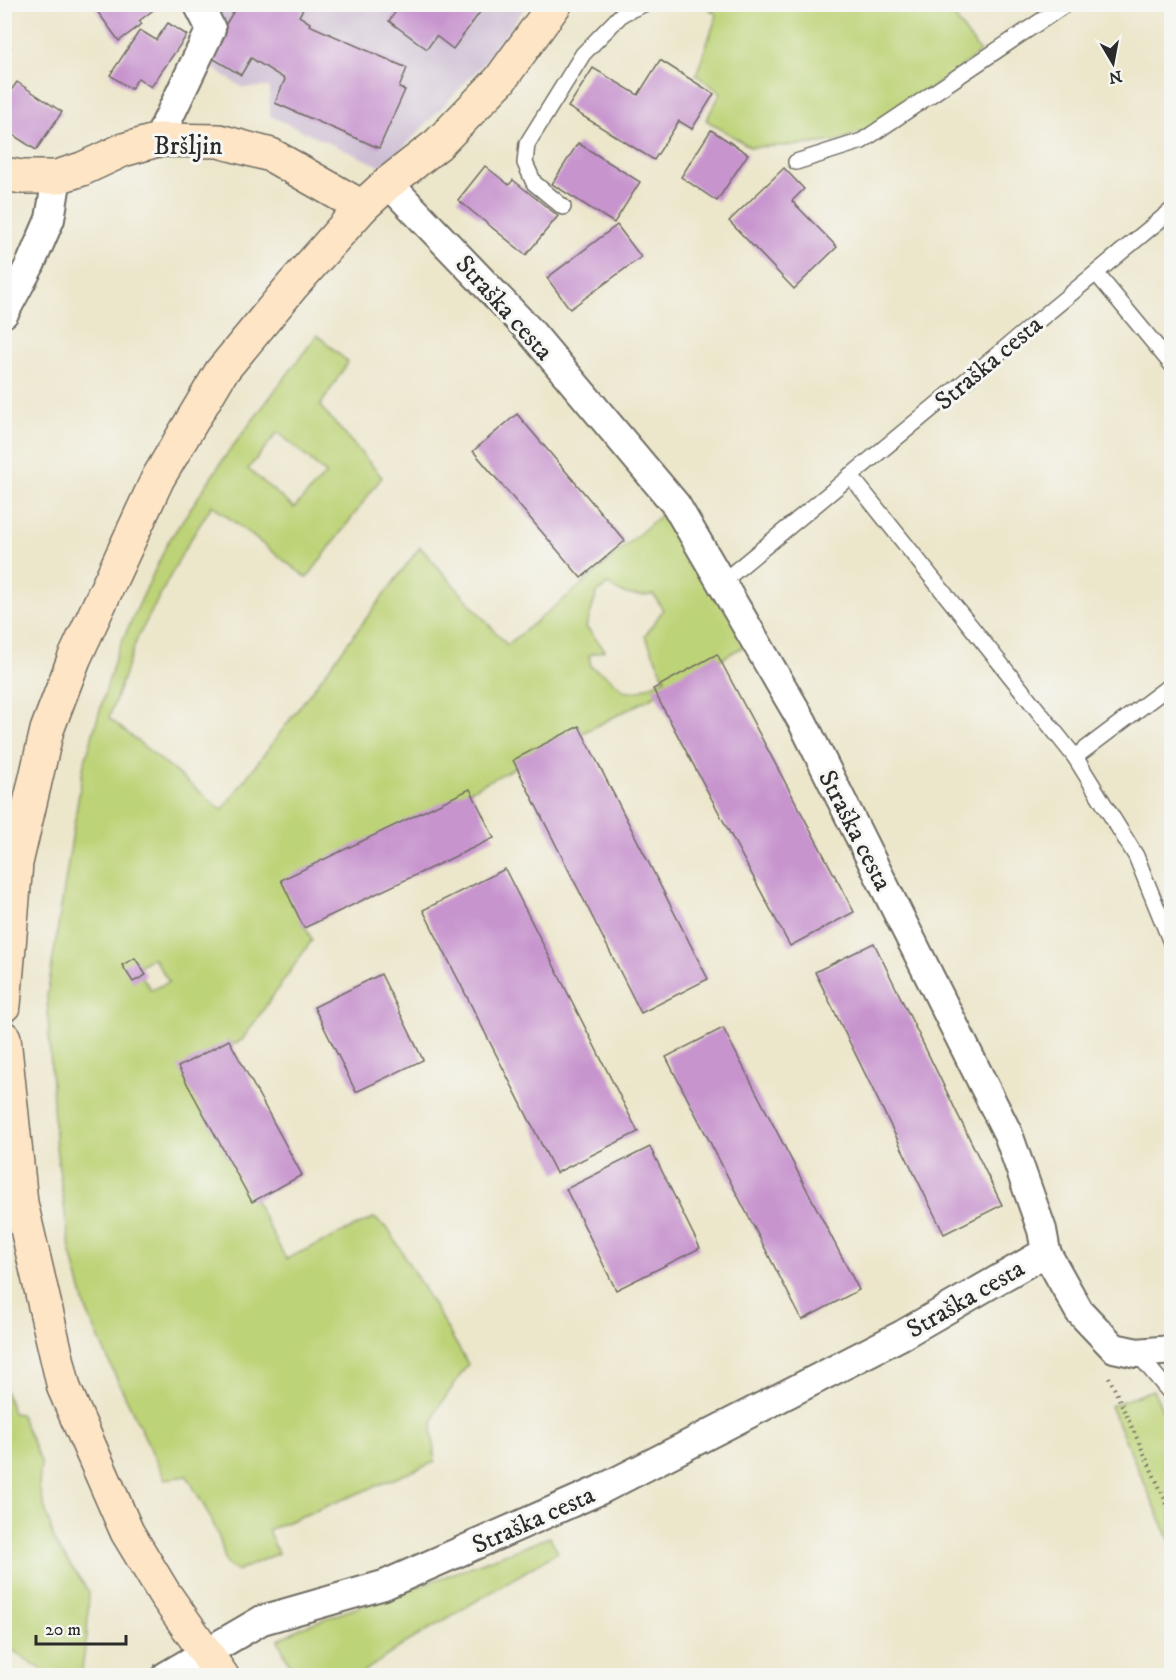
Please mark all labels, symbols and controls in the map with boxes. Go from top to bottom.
north arrow [1083,33,1143,93]
text: N [1107,66,1124,88]
street label: Bršljin [154,130,223,163]
street label: Straška cesta [448,248,560,368]
street label: Straška cesta [928,308,1050,418]
street label: Straška cesta [810,765,899,896]
street label: Straška cesta [901,1252,1031,1346]
street label: Straška cesta [467,1479,600,1562]
scale bar [36,1608,126,1646]
text: 20 m [45,1619,81,1641]

